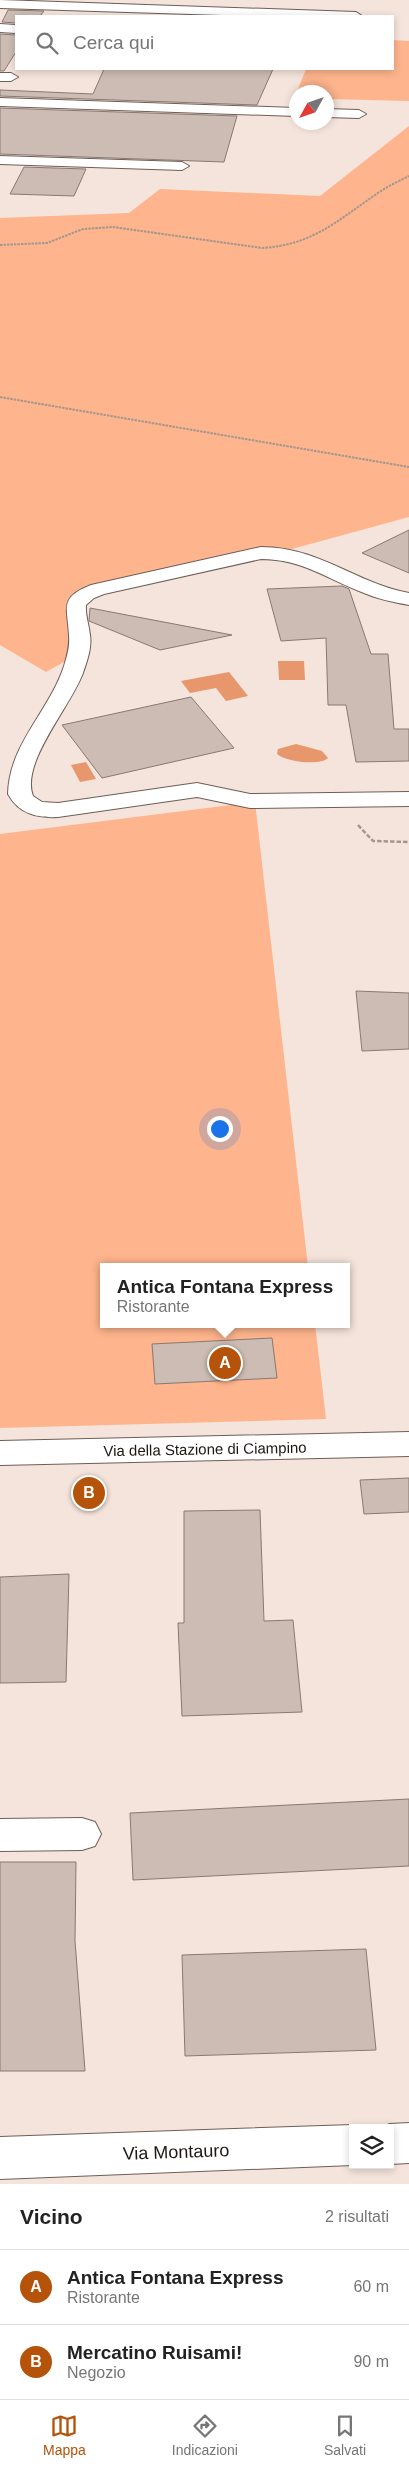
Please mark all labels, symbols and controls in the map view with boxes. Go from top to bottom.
search box [15,15,394,70]
icon: search [33,29,61,57]
text: Cerca qui [73,32,154,53]
north arrow [289,85,334,130]
your location [207,1116,233,1142]
popup [100,1263,350,1328]
text: Antica Fontana Express [117,1276,333,1297]
text: Ristorante [117,1298,190,1315]
pin: A [209,1344,241,1382]
street label: Via della Stazione di Ciampino [103,1439,307,1459]
pin: B [73,1474,105,1512]
map controls [349,2124,394,2169]
button: layers [349,2124,394,2169]
street label: Via Montauro [122,2140,230,2164]
text: Vicino [20,2205,83,2228]
text: 2 risultati [325,2208,389,2225]
text: Antica Fontana Express [67,2267,283,2288]
text: A [30,2278,42,2295]
text: 60 m [353,2278,389,2295]
text: Ristorante [67,2289,140,2306]
text: Mercatino Ruisami! [67,2342,242,2363]
text: B [30,2353,42,2370]
text: 90 m [353,2353,389,2370]
text: Negozio [67,2364,126,2381]
tab: Mappa [43,2412,86,2458]
tab: Indicazioni [172,2412,238,2458]
tab: Salvati [324,2412,366,2458]

